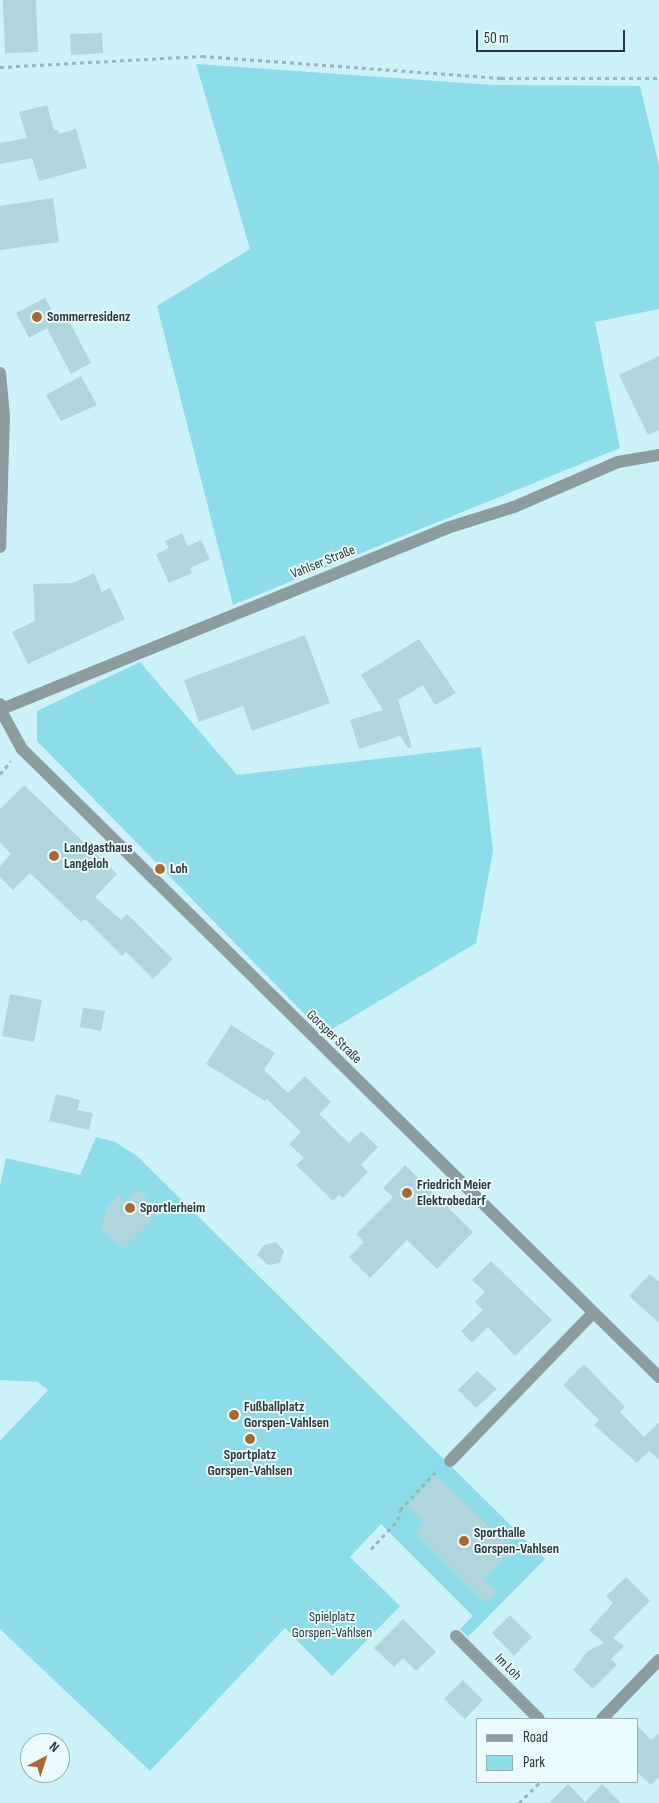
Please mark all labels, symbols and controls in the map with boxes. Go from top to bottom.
scale bar [479,20,628,52]
text: 50 m [484,29,509,48]
place label: Sommerresidenz [47,309,130,325]
marker: Sommerresidenz [31,311,43,323]
street label: Vahlser Straße [288,542,358,582]
place label: Landgasthaus Langeloh [64,840,133,872]
marker: Landgasthaus Langeloh [48,850,60,862]
place label: Loh [170,861,188,877]
marker: Loh [154,863,166,875]
street label: Gorsper Straße [303,1007,365,1067]
place label: Friedrich Meier Elektrobedarf [417,1177,491,1210]
marker: Friedrich Meier Elektrobedarf [401,1187,413,1199]
place label: Sportlerheim [140,1200,205,1216]
marker: Sportlerheim [124,1202,136,1214]
place label: Fußballplatz Gorspen-Vahlsen [244,1399,329,1431]
marker: Fußballplatz Gorspen-Vahlsen [228,1409,240,1421]
marker: Sportplatz Gorspen-Vahlsen [244,1433,256,1445]
place label: Sportplatz Gorspen-Vahlsen [207,1447,293,1480]
place label: Sporthalle Gorspen-Vahlsen [474,1525,559,1558]
marker: Sporthalle Gorspen-Vahlsen [458,1535,470,1547]
park label: Spielplatz Gorspen-Vahlsen [292,1609,372,1641]
street label: Im Loh [491,1650,525,1684]
legend [477,1718,639,1783]
text: Road [523,1728,548,1747]
north arrow [20,1733,70,1783]
text: N [46,1738,63,1756]
text: Park [523,1753,545,1772]

